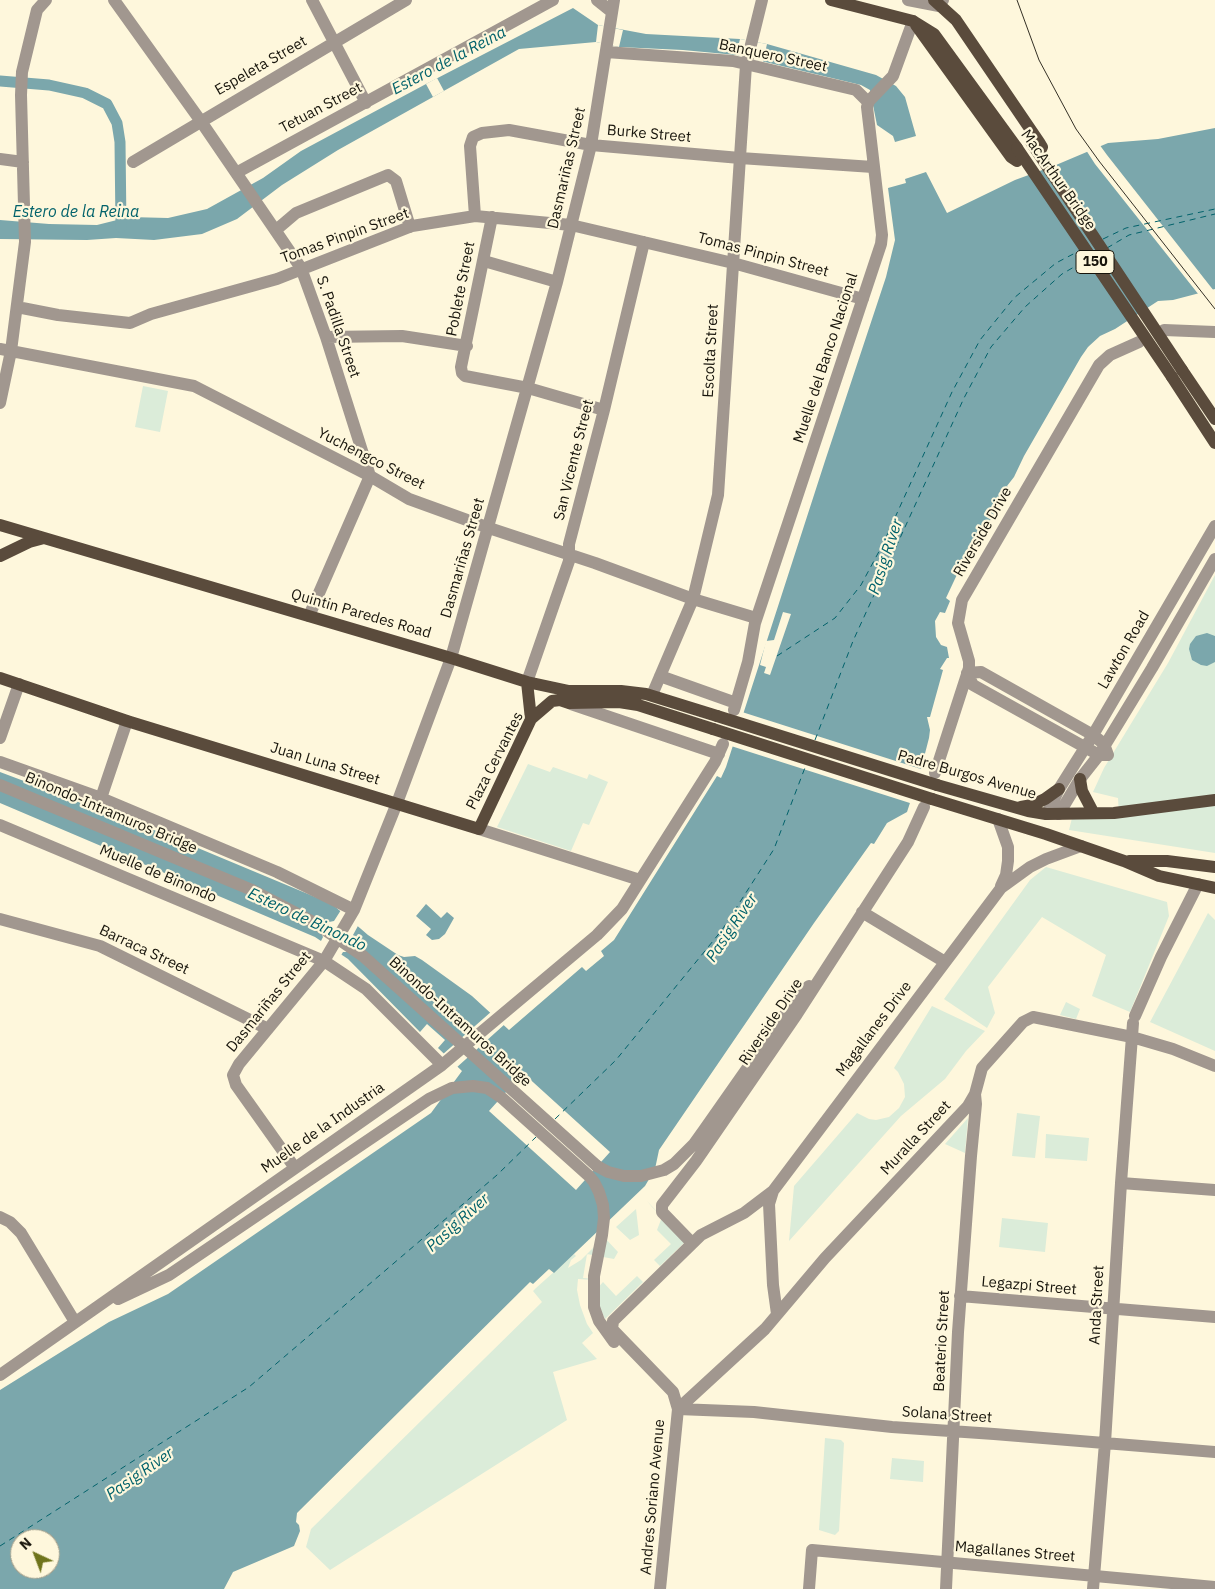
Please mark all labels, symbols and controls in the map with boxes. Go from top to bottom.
water label: Estero de la Reina [389,23,509,99]
street label: Espeleta Street [212,32,310,100]
street label: Banquero Street [717,36,829,76]
street label: Tetuan Street [277,79,365,137]
street label: Dasmariñas Street [544,105,590,231]
street label: Burke Street [606,121,692,147]
street label: MacArthur Bridge [1017,126,1099,234]
water label: Estero de la Reina [13,202,139,222]
street label: Tomas Pinpin Street [279,204,411,268]
street label: Tomas Pinpin Street [695,229,831,281]
street label: Poblete Street [443,240,479,338]
road number: 150 [1076,250,1114,274]
street label: Muelle del Banco Nacional [790,271,862,445]
street label: S. Padilla Street [312,274,364,380]
street label: Escolta Street [700,304,722,398]
street label: San Vicente Street [550,398,598,522]
street label: Yuchengco Street [314,424,428,494]
street label: Riverside Drive [950,484,1016,580]
street label: Dasmariñas Street [437,496,489,620]
water label: Pasig River [865,517,907,597]
street label: Quintin Paredes Road [289,585,433,643]
street label: Lawton Road [1094,608,1154,692]
street label: Plaza Cervantes [463,709,527,813]
street label: Juan Luna Street [268,739,382,789]
street label: Padre Burgos Avenue [896,747,1038,803]
street label: Binondo-Intramuros Bridge [22,769,200,857]
street label: Muelle de Binondo [97,841,219,907]
water label: Estero de Binondo [245,884,369,956]
water label: Pasig River [702,890,762,966]
street label: Barraca Street [96,921,192,979]
street label: Dasmariñas Street [223,948,315,1056]
street label: Binondo-Intramuros Bridge [385,953,535,1091]
street label: Riverside Drive [735,975,807,1069]
street label: Magallanes Drive [832,978,916,1080]
street label: Muelle de la Industria [258,1079,388,1177]
street label: Muralla Street [877,1097,955,1179]
water label: Pasig River [423,1190,493,1256]
street label: Anda Street [1086,1265,1108,1345]
street label: Legazpi Street [981,1273,1077,1299]
street label: Beaterio Street [930,1290,954,1392]
street label: Solana Street [901,1403,993,1427]
street label: Andres Soriano Avenue [637,1418,669,1576]
water label: Pasig River [103,1444,177,1504]
north arrow [10,1529,60,1579]
text: N [16,1534,35,1554]
street label: Magallanes Street [954,1538,1076,1566]

